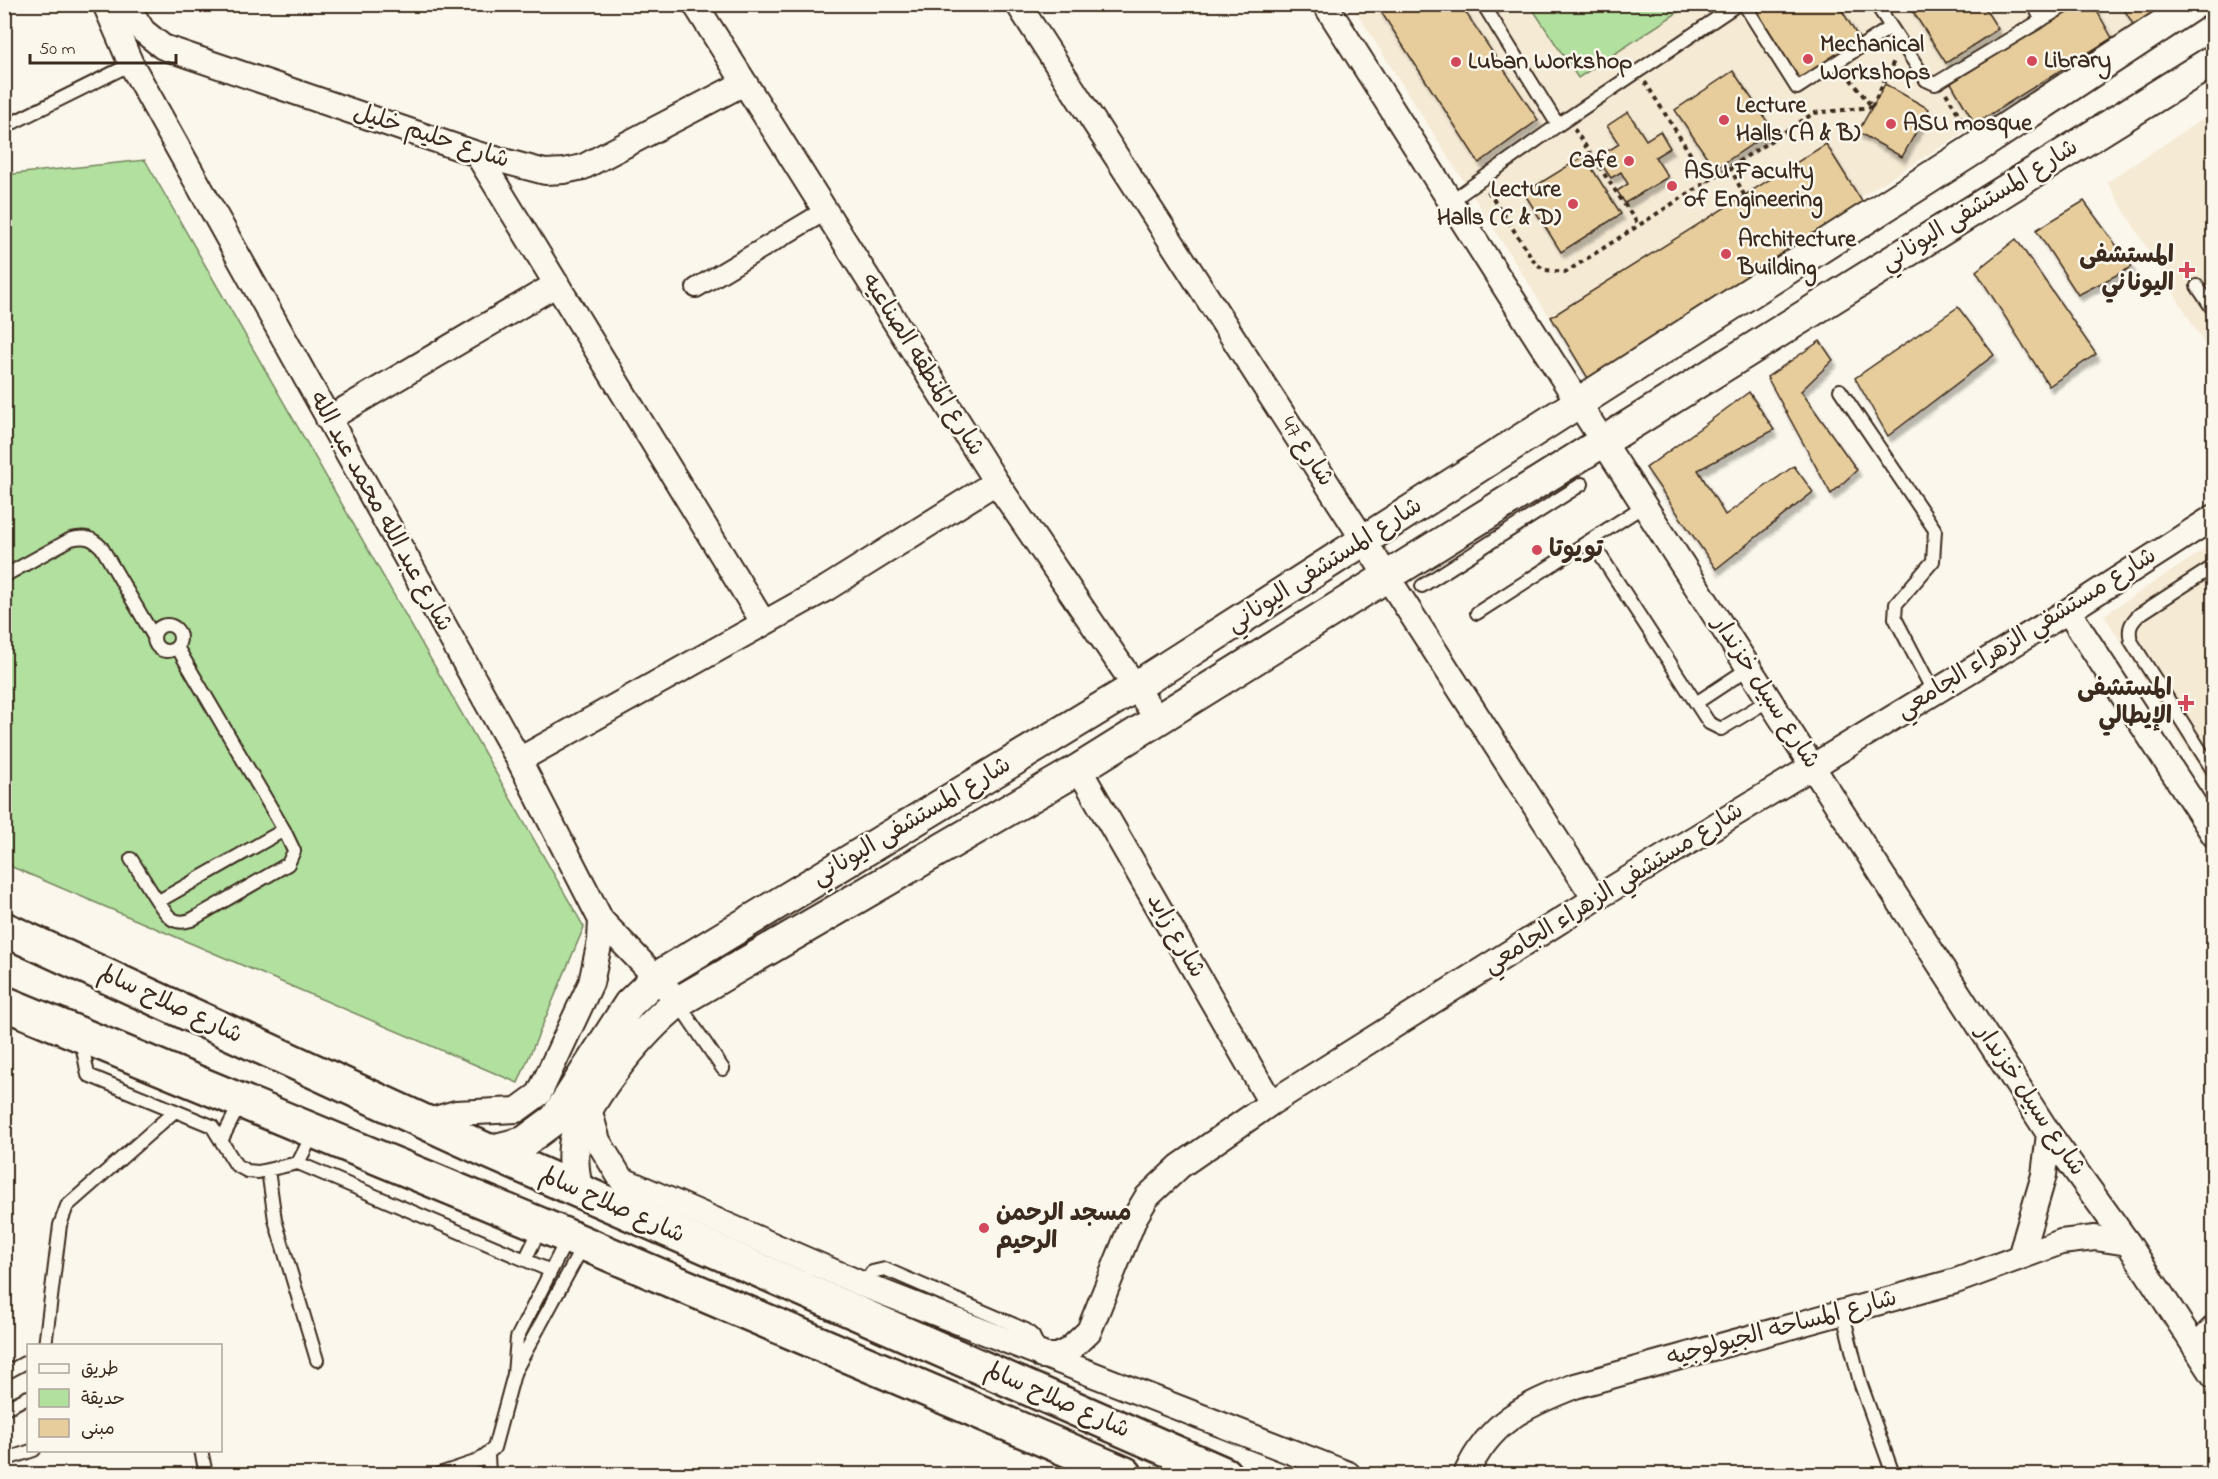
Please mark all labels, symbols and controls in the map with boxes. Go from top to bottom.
scale bar [30,27,176,65]
place label: Mechanical Workshops [1820,28,1930,91]
text: 50 m [39,37,76,63]
place label: Library [2044,44,2111,80]
place label: Luban Workshop [1468,45,1632,80]
marker: Mechanical Workshops [1801,52,1815,66]
marker: Library [2025,54,2039,68]
marker: Luban Workshop [1449,55,1463,69]
place label: Lecture Halls (A & B) [1736,89,1860,152]
street label: شارع حليم خليل [349,95,513,179]
place label: ASU mosque [1903,107,2033,142]
marker: Lecture Halls (A & B) [1717,113,1731,127]
marker: ASU mosque [1884,117,1898,131]
street label: شارع المستشفى اليوناني [1874,131,2086,282]
place label: Cafe [1569,144,1618,179]
marker: Cafe [1622,154,1636,168]
place label: ASU Faculty of Engineering [1684,155,1823,219]
place label: Lecture Halls (C & D) [1437,173,1562,236]
marker: ASU Faculty of Engineering [1665,179,1679,193]
marker: Lecture Halls (C & D) [1566,197,1580,211]
place label: Architecture Building [1737,223,1857,287]
place label: المستشفى اليوناني [2079,239,2174,303]
marker: Architecture Building [1719,247,1733,261]
marker: المستشفى اليوناني [2178,261,2196,279]
street label: شارع المنطقه الصناعيه [852,267,992,463]
street label: شارع عبد الله محمد عبد الله [299,385,461,639]
street label: شارع 47 [1270,410,1342,494]
street label: شارع المستشفى اليوناني [1220,489,1430,643]
place label: تويوتا [1549,533,1604,568]
street label: شارع مستشفي الزهراء الجامعي [1890,539,2164,729]
marker: تويوتا [1530,543,1544,557]
street label: شارع سبيل خزندار [1701,608,1828,776]
place label: المستشفى الإيطالي [2077,672,2172,736]
marker: المستشفى الإيطالي [2177,694,2195,712]
street label: شارع المستشفى اليوناني [806,748,1019,896]
street label: شارع مستشفي الزهراء الجامعي [1477,794,1751,984]
street label: شارع زايد [1137,887,1213,985]
street label: شارع صلاح سالم [92,956,248,1054]
street label: شارع سبيل خزندار [1965,1017,2094,1184]
street label: شارع صلاح سالم [534,1158,690,1254]
place label: مسجد الرحمن الرحيم [996,1197,1131,1260]
marker: مسجد الرحمن الرحيم [977,1221,991,1235]
street label: شارع المساحه الجيولوجيه [1663,1281,1901,1377]
legend [27,1344,222,1452]
street label: شارع صلاح سالم [979,1353,1135,1449]
text: طريق [81,1357,119,1383]
text: حديقة [81,1387,125,1413]
text: مبنى [81,1417,115,1443]

